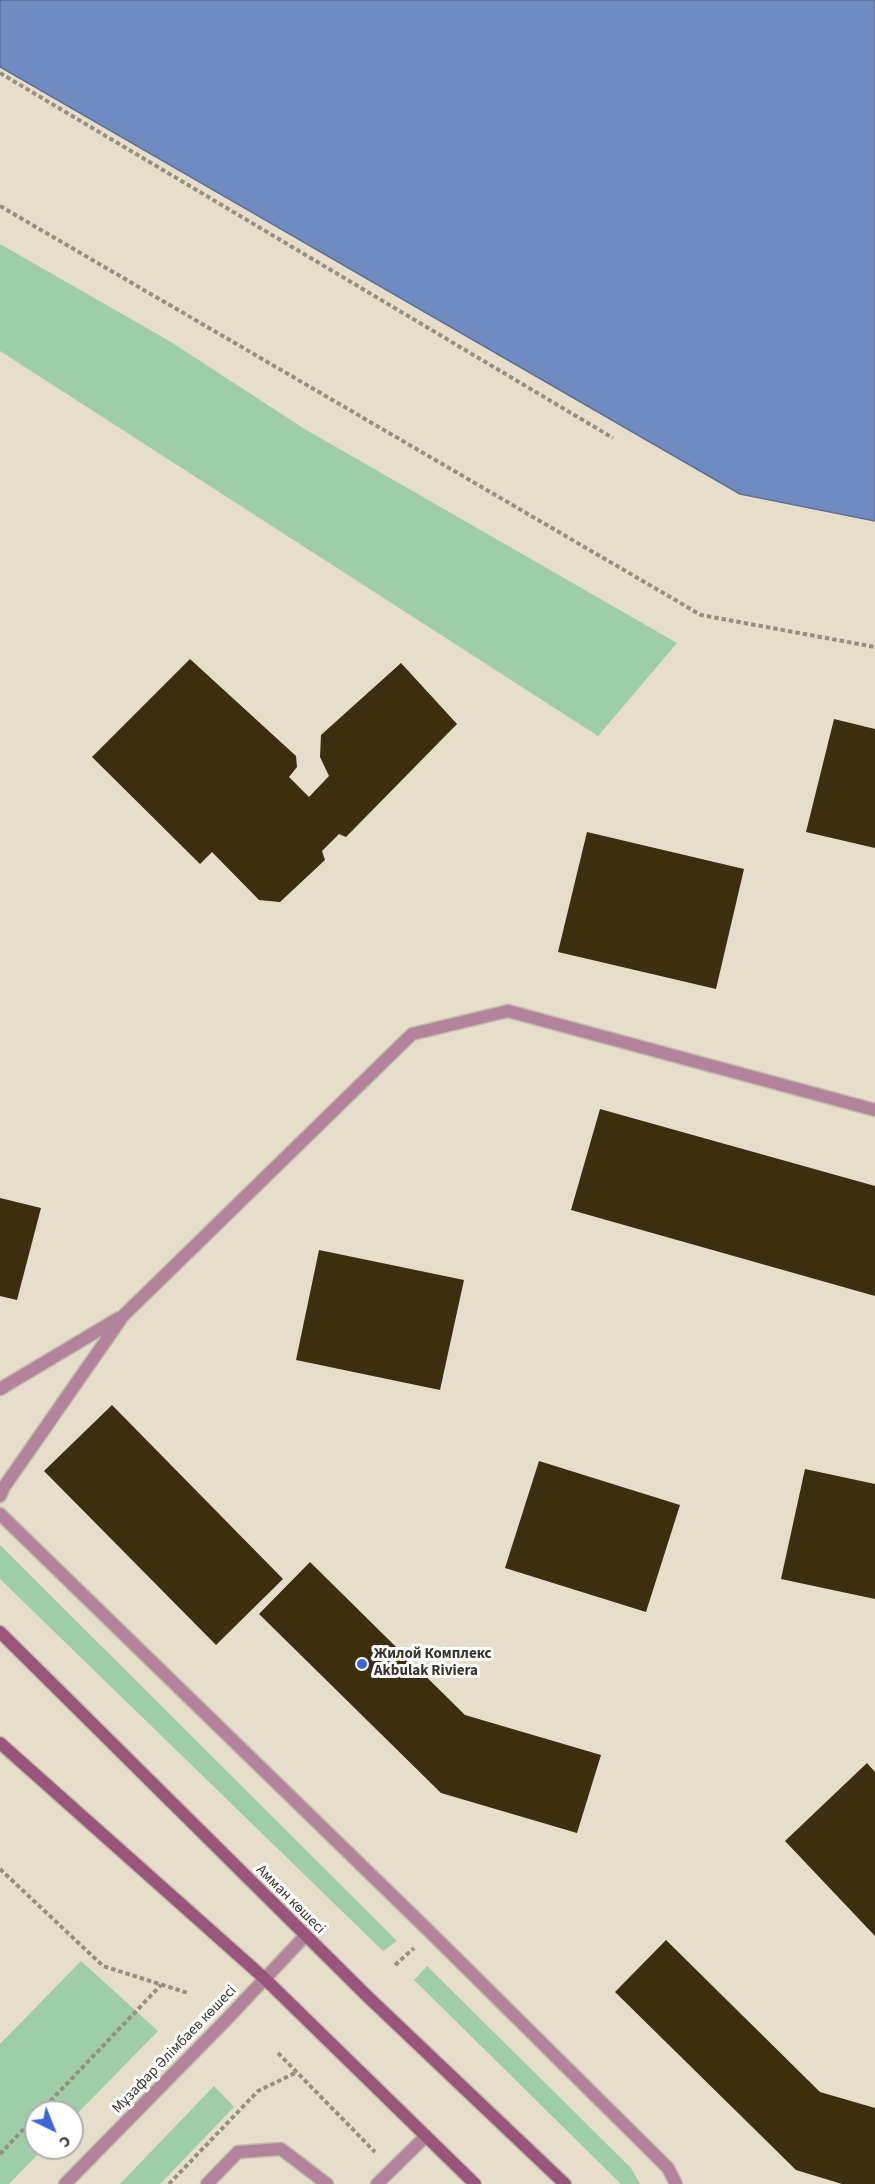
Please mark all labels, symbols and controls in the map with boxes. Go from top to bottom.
place label: Жилой Комплекс Akbulak Riviera [374,1646,492,1681]
marker: Жилой Комплекс Akbulak Riviera [355,1657,369,1671]
street label: Амман көшесі [252,1862,328,1938]
street label: Мұзафар Әлімбаев көшесі [109,1982,241,2118]
north arrow [24,2100,84,2160]
text: С [54,2130,76,2153]

